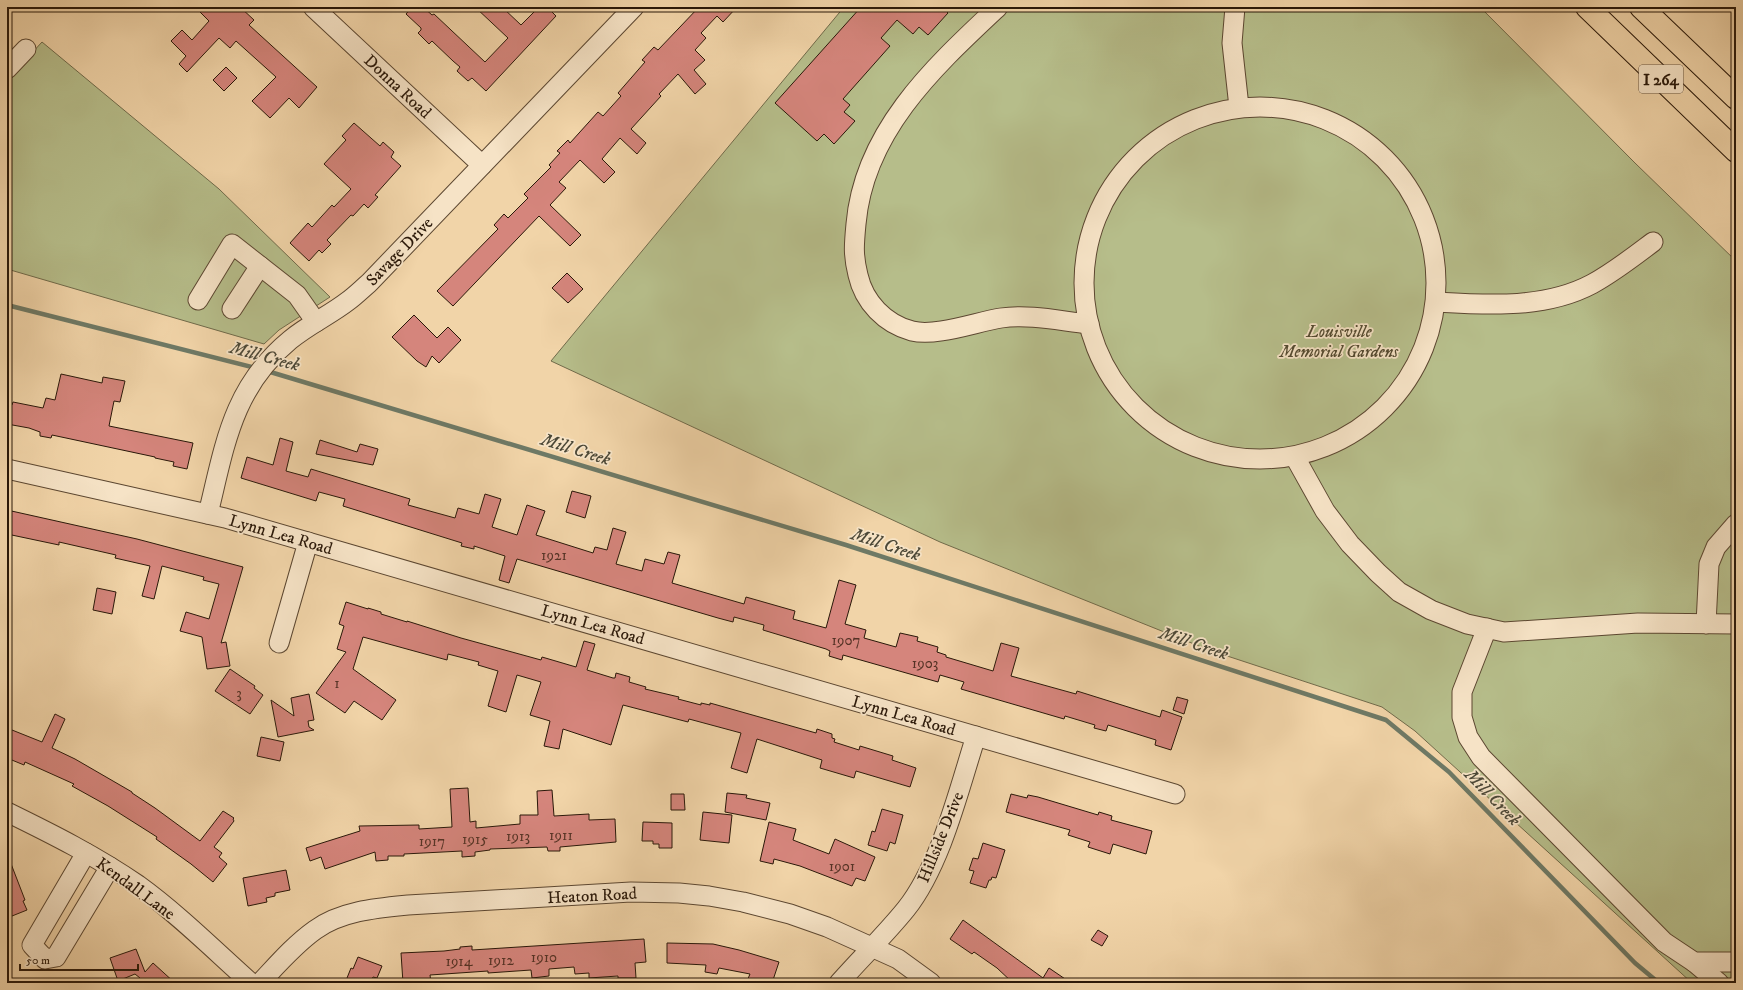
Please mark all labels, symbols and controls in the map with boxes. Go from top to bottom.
street label: Donna Road [359,50,436,124]
road number: I 264 [1639,65,1683,93]
street label: Savage Drive [361,213,438,291]
park label: Louisville Memorial Gardens [1279,321,1399,363]
water label: Mill Creek [225,337,303,377]
water label: Mill Creek [536,428,614,471]
street label: Lynn Lea Road [226,510,336,560]
water label: Mill Creek [846,523,924,567]
house number: 1921 [541,546,567,565]
street label: Lynn Lea Road [538,600,648,650]
water label: Mill Creek [1154,622,1232,666]
house number: 1907 [832,631,861,650]
house number: 1903 [912,654,938,673]
house number: 1 [334,674,340,693]
house number: 3 [236,684,242,703]
street label: Lynn Lea Road [849,691,959,741]
water label: Mill Creek [1458,763,1525,831]
street label: Hillside Drive [913,789,969,886]
house number: 1911 [549,826,573,845]
house number: 1913 [506,827,530,846]
house number: 1915 [462,830,488,849]
house number: 1917 [419,832,445,851]
street label: Kendall Lane [92,853,179,925]
house number: 1901 [829,857,855,876]
street label: Heaton Road [547,883,638,909]
scale bar [20,946,138,972]
house number: 1910 [531,948,557,967]
house number: 1912 [488,951,515,970]
house number: 1914 [445,952,473,971]
text: 50 m [26,953,50,968]

